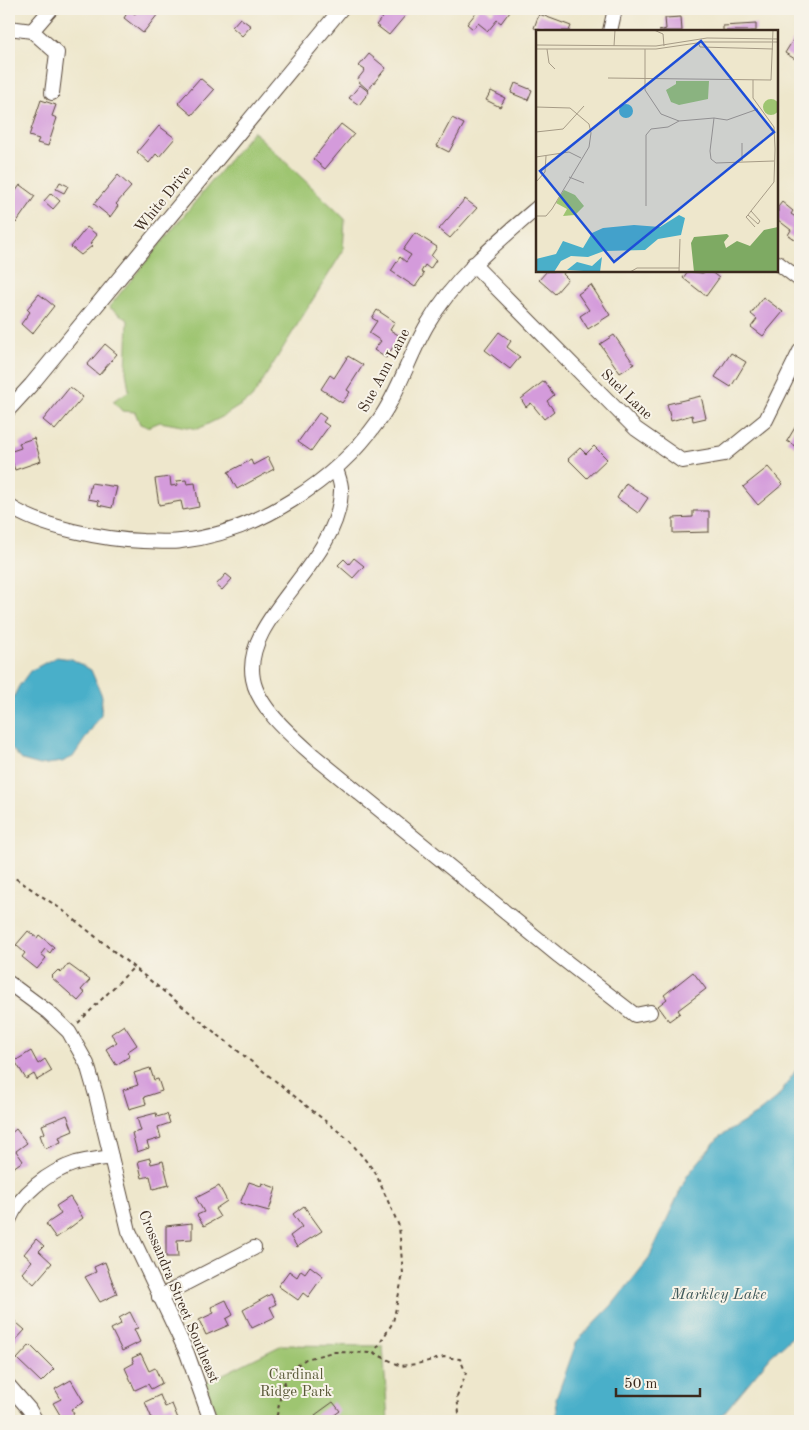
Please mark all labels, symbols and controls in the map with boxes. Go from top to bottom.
inset map [536,30,779,272]
street label: White Drive [133,164,195,236]
street label: Sue Ann Lane [357,326,413,415]
street label: Suel Lane [597,367,655,423]
street label: Crossandra Street Southeast [135,1208,221,1386]
water label: Markley Lake [670,1287,767,1303]
scale bar [616,1365,700,1397]
park label: Cardinal Ridge Park [260,1368,333,1400]
text: 50 m [624,1377,658,1392]

